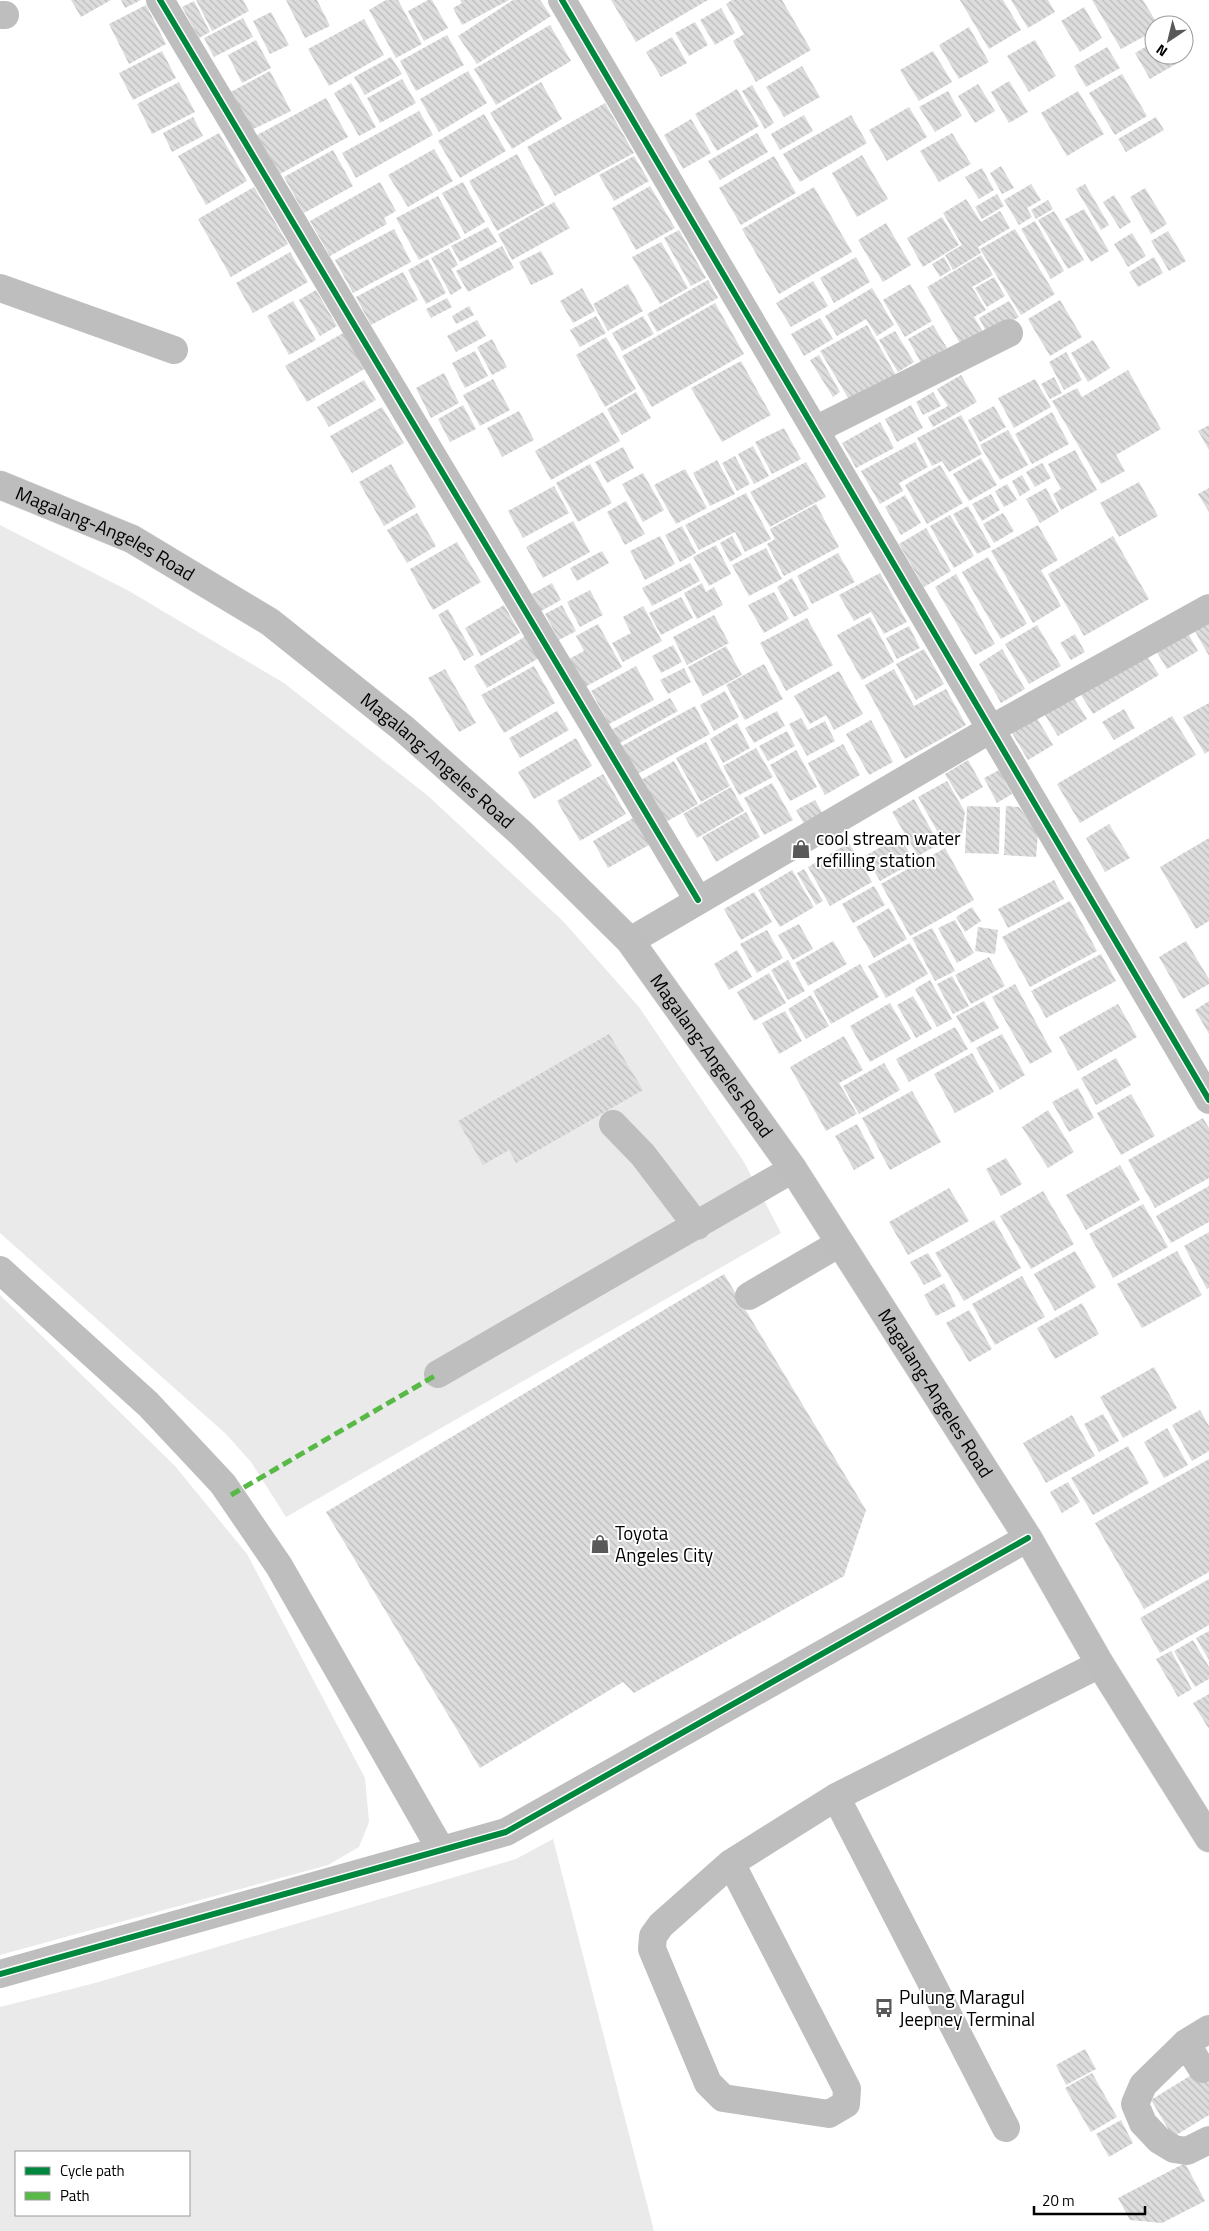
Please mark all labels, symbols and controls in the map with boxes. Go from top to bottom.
north arrow [1144,15,1194,65]
text: N [1151,40,1171,62]
street label: Magalang-Angeles Road [11,478,201,588]
street label: Magalang-Angeles Road [355,685,521,835]
place label: cool stream water refilling station [816,823,961,874]
shop icon: cool stream water refilling station [790,838,812,860]
street label: Magalang-Angeles Road [644,967,781,1143]
street label: Magalang-Angeles Road [871,1302,1001,1483]
place label: Toyota Angeles City [615,1518,713,1569]
shop icon: Toyota Angeles City [589,1533,611,1555]
place label: Pulung Maragul Jeepney Terminal [899,1982,1035,2033]
bus stop icon: Pulung Maragul Jeepney Terminal [873,1997,895,2019]
legend [15,2151,190,2216]
text: Cycle path [60,2159,125,2182]
text: Path [60,2184,90,2207]
scale bar [1034,2184,1145,2216]
text: 20 m [1042,2189,1075,2212]

